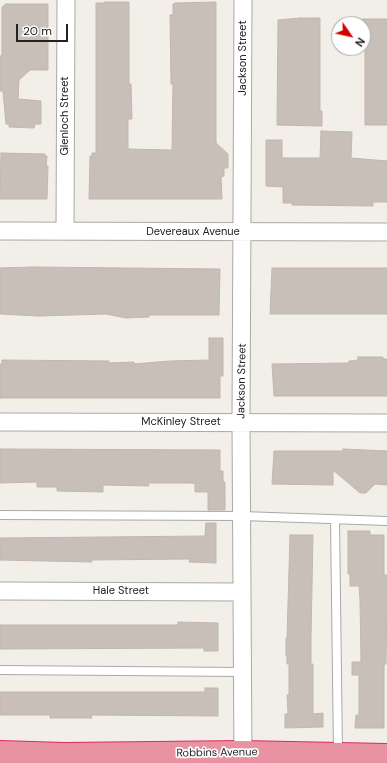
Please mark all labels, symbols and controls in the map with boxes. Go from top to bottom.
scale bar [18,16,70,42]
north arrow [331,16,371,56]
street label: Jackson Street [236,20,250,96]
text: 20 m [23,23,52,39]
text: N [352,35,368,49]
street label: Glenloch Street [58,76,72,156]
street label: Devereaux Avenue [146,225,240,239]
street label: Jackson Street [235,343,249,419]
street label: McKinley Street [141,415,221,429]
street label: Hale Street [93,584,149,598]
street label: Robbins Avenue [176,746,258,760]

